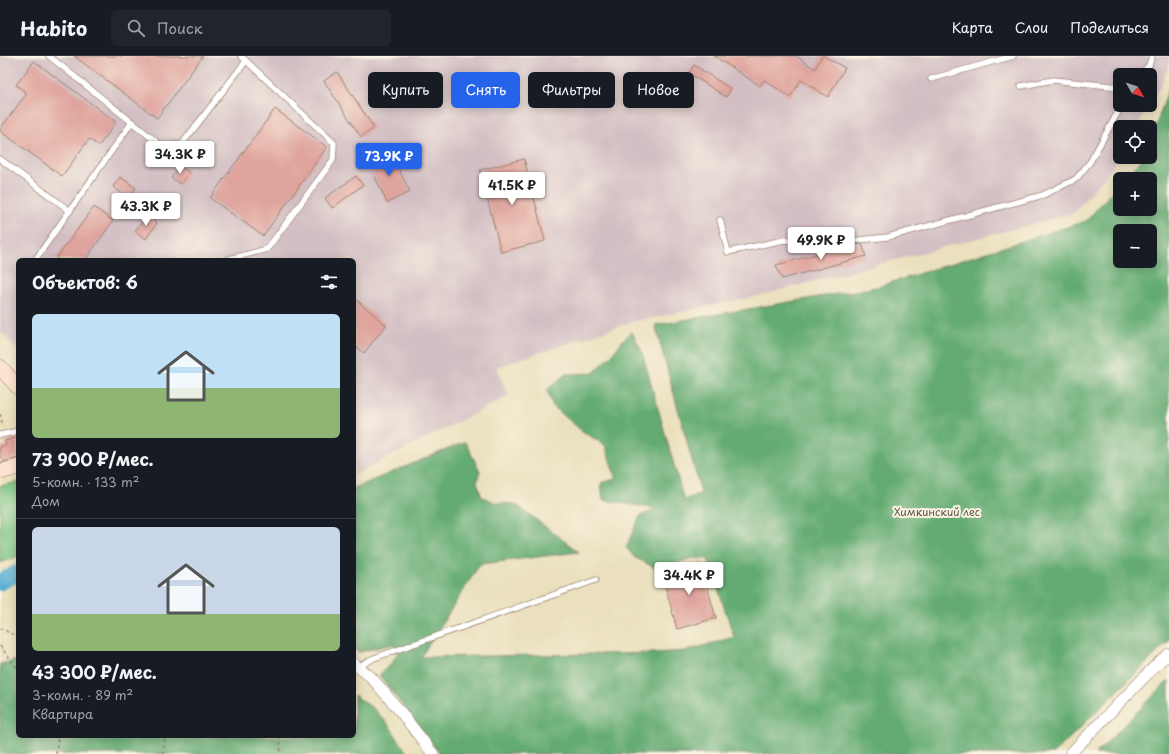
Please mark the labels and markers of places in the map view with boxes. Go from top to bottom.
pin: 34.3K ₽ [143,141,217,175]
pin: 73.9K ₽ [352,143,426,177]
pin: 41.5K ₽ [475,172,549,206]
pin: 43.3K ₽ [109,193,183,227]
pin: 49.9K ₽ [784,227,858,261]
pin: 34.4K ₽ [652,562,726,596]

